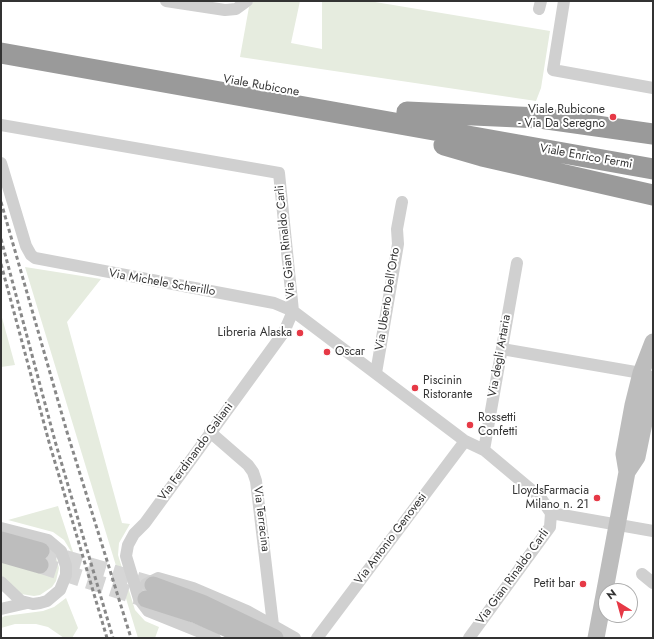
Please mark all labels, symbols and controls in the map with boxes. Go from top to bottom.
street label: Viale Rubicone [222,72,300,100]
place label: Viale Rubicone - Via Da Seregno [518,103,605,131]
marker: Viale Rubicone - Via Da Seregno [608,112,618,122]
street label: Viale Enrico Fermi [539,142,633,172]
street label: Via Gian Rinaldo Carli [273,184,299,300]
street label: Via Uberto Dell'Orto [373,246,403,352]
street label: Via Michele Scherillo [108,267,216,299]
street label: Via degli Artaria [486,314,514,398]
place label: Libreria Alaska [218,326,292,340]
marker: Libreria Alaska [295,328,305,338]
place label: Oscar [335,345,365,359]
marker: Oscar [322,347,332,357]
place label: Piscinin Ristorante [423,374,472,402]
marker: Piscinin Ristorante [410,383,420,393]
street label: Via Ferdinando Galiani [156,400,236,504]
place label: Rossetti Confetti [478,411,518,439]
marker: Rossetti Confetti [465,420,475,430]
place label: LloydsFarmacia Milano n. 21 [512,484,589,512]
street label: Via Terracina [250,485,272,553]
street label: Via Antonio Genovesi [352,490,430,588]
marker: LloydsFarmacia Milano n. 21 [592,493,602,503]
street label: Via Gian Rinaldo Carli [474,527,552,627]
place label: Petit bar [533,577,575,591]
marker: Petit bar [578,579,588,589]
north arrow [598,583,638,623]
text: N [603,585,620,603]

